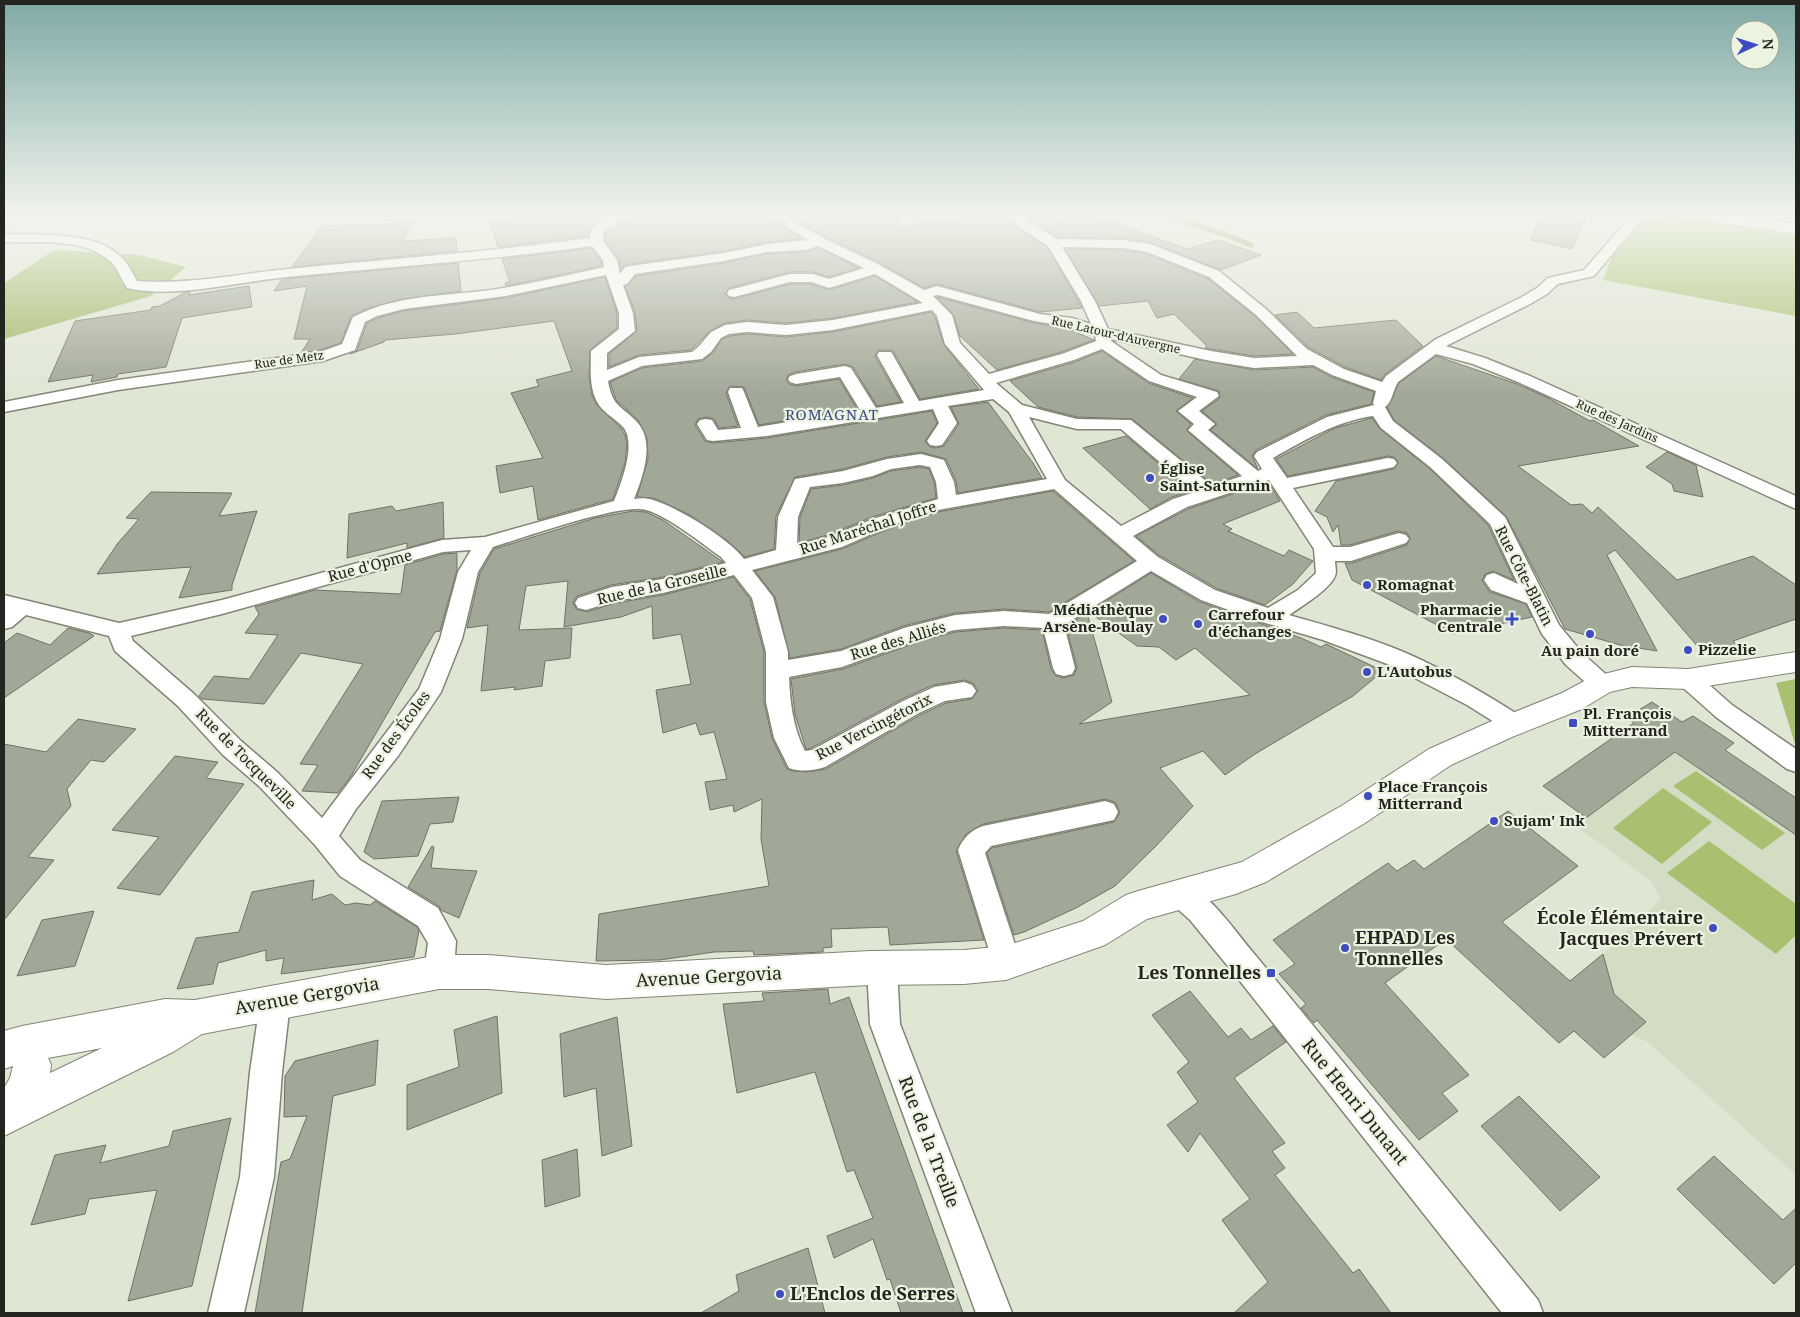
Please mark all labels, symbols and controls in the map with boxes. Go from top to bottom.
north arrow [1730,20,1780,70]
text: N [1759,38,1778,50]
street label: Rue Latour-d'Auvergne [1050,311,1182,358]
street label: Rue de Metz [253,346,325,373]
street label: Rue des Jardins [1573,395,1661,446]
district label: ROMAGNAT [785,404,879,424]
place label: Église Saint-Saturnin [1160,458,1271,495]
marker: Église Saint-Saturnin [1144,472,1156,484]
street label: Rue Maréchal Joffre [797,496,939,559]
street label: Rue Côte-Blatin [1491,522,1559,629]
street label: Rue d'Opme [325,544,414,586]
street label: Rue de la Groseille [595,559,729,609]
place label: Romagnat [1377,574,1454,594]
marker: Romagnat [1361,579,1373,591]
place label: Médiathèque Arsène-Boulay [1043,599,1153,636]
place label: Pharmacie Centrale [1420,599,1502,636]
place label: Carrefour d'échanges [1208,604,1291,641]
marker: Médiathèque Arsène-Boulay [1157,613,1169,625]
marker: Pharmacie Centrale [1506,613,1518,625]
street label: Rue des Alliés [848,616,948,664]
marker: Carrefour d'échanges [1192,618,1204,630]
marker: Au pain doré [1584,628,1596,640]
place label: Pizzelie [1698,639,1756,659]
place label: Au pain doré [1541,640,1639,660]
marker: Pizzelie [1682,644,1694,656]
place label: L'Autobus [1377,661,1452,681]
marker: L'Autobus [1361,666,1373,678]
street label: Rue des Écoles [357,686,434,782]
street label: Rue Vercingétorix [812,688,935,764]
place label: Pl. François Mitterrand [1583,703,1672,740]
street label: Rue de Tocqueville [192,704,301,813]
marker: Pl. François Mitterrand [1567,717,1579,729]
place label: Place François Mitterrand [1378,776,1488,813]
marker: Place François Mitterrand [1362,790,1374,802]
place label: Sujam' Ink [1504,810,1585,830]
marker: Sujam' Ink [1488,815,1500,827]
place label: École Élémentaire Jacques Prévert [1537,905,1703,950]
marker: École Élémentaire Jacques Prévert [1707,922,1719,934]
place label: EHPAD Les Tonnelles [1355,925,1455,970]
marker: EHPAD Les Tonnelles [1339,942,1351,954]
street label: Avenue Gergovia [635,960,783,992]
place label: Les Tonnelles [1138,960,1261,984]
marker: Les Tonnelles [1265,967,1277,979]
street label: Avenue Gergovia [233,970,381,1020]
street label: Rue Henri Dunant [1297,1033,1414,1170]
street label: Rue de la Treille [894,1072,966,1211]
place label: L'Enclos de Serres [790,1281,955,1305]
marker: L'Enclos de Serres [774,1288,786,1300]

